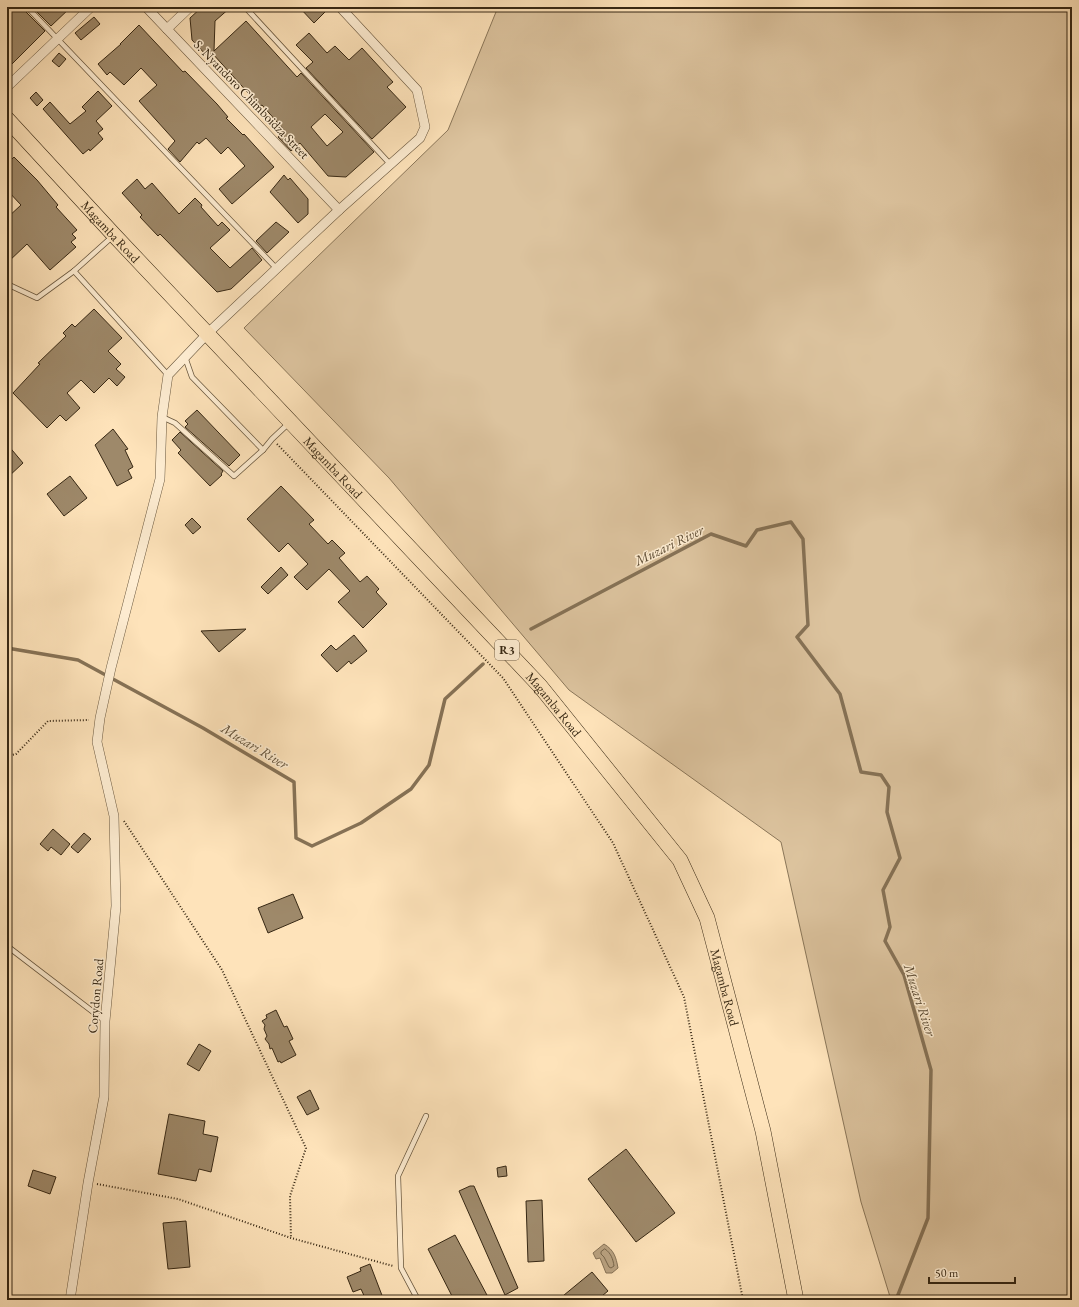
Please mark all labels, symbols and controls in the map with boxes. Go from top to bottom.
street label: S. Nyandoro Chimboidza Street [190,36,313,163]
street label: Magamba Road [77,197,144,267]
street label: Magamba Road [299,433,366,502]
water label: Muzari River [631,520,707,570]
road number: R3 [495,640,519,660]
street label: Magamba Road [522,668,586,741]
water label: Muzari River [217,718,292,773]
street label: Magamba Road [706,947,743,1028]
street label: Corydon Road [84,957,107,1034]
water label: Muzari River [900,961,940,1039]
scale bar [929,1259,1015,1285]
text: 50 m [935,1265,959,1281]

